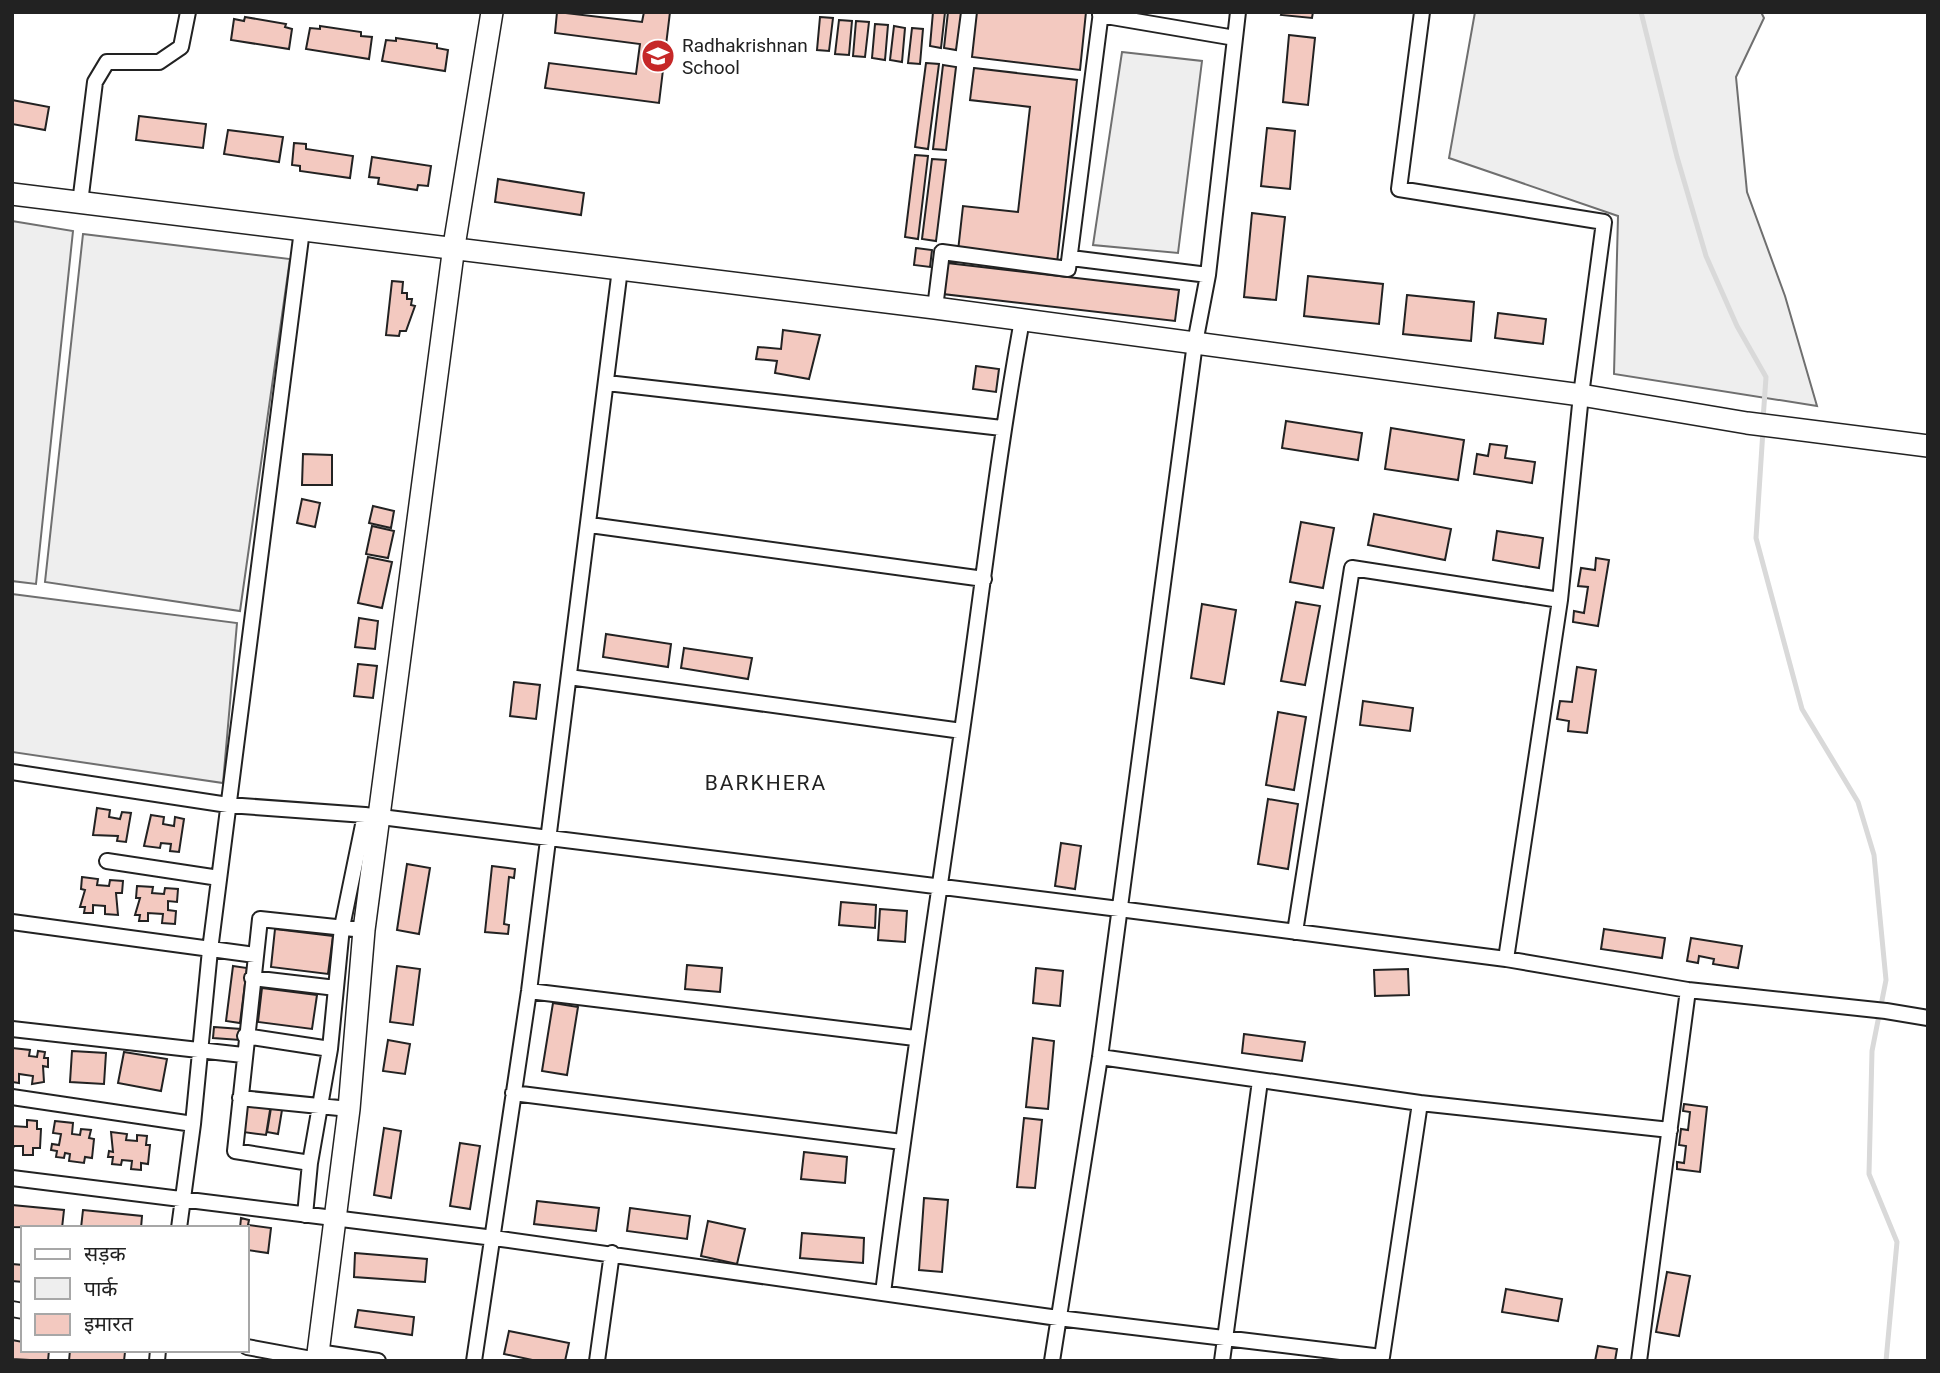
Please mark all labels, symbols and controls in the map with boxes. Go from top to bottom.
place label: Radhakrishnan School [682,34,808,79]
school or university icon: Radhakrishnan School [639,37,677,75]
district label: BARKHERA [705,771,827,795]
legend [21,1226,248,1352]
text: सड़क [84,1242,126,1266]
text: पार्क [84,1277,118,1301]
text: इमारत [84,1312,134,1336]

